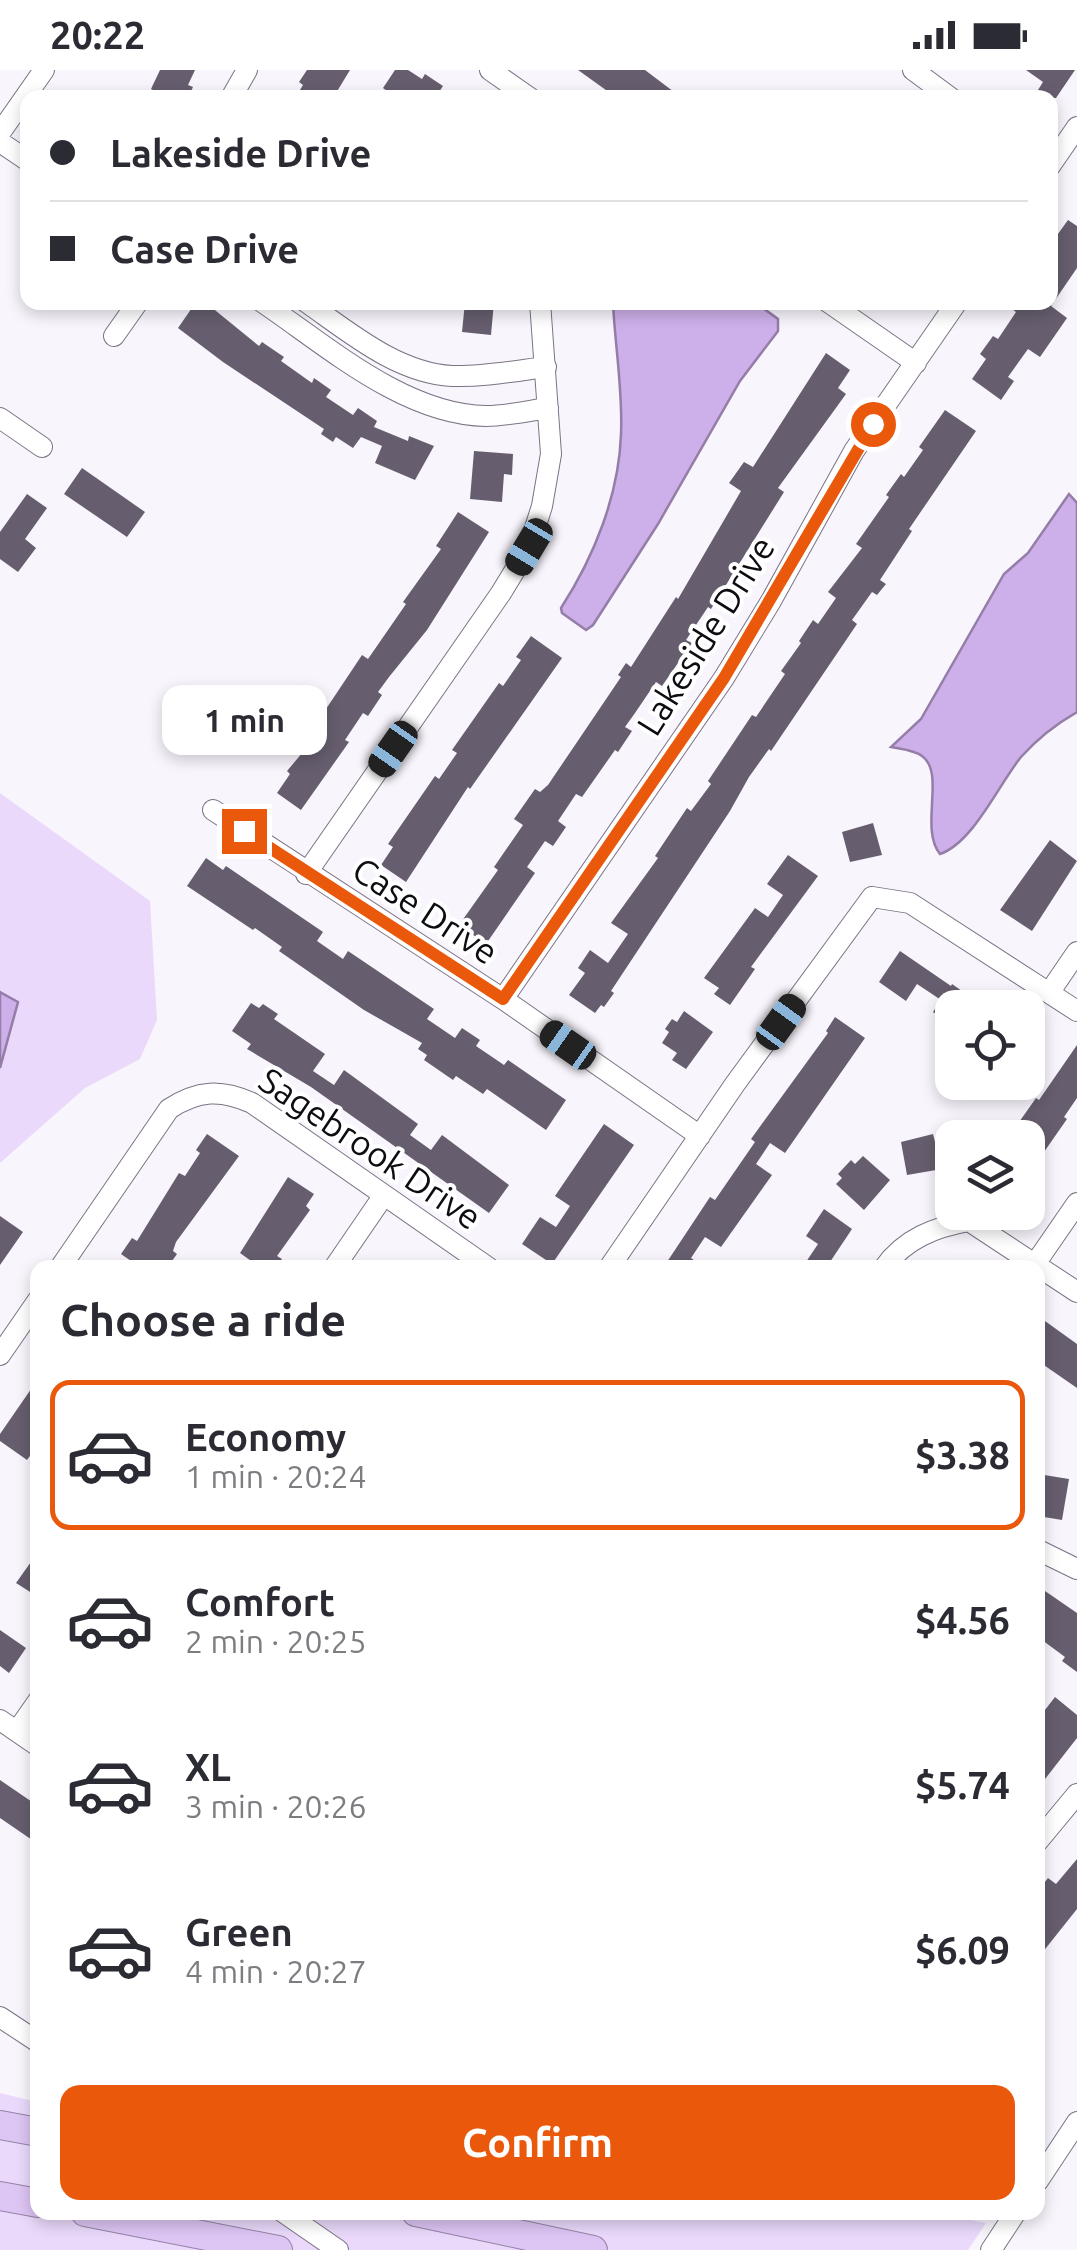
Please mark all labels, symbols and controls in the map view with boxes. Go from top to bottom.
text: 20:22 [50,14,145,56]
text: Lakeside Drive [110,132,371,174]
text: Case Drive [110,228,299,270]
route start [851,402,896,447]
car [501,514,557,580]
street label: Lakeside Drive [628,529,782,742]
callout: 1 min [162,686,326,756]
text: 1 min [204,702,285,738]
car [364,716,422,782]
route end [222,809,267,854]
street label: Case Drive [346,849,506,972]
car [751,989,811,1055]
map controls [935,990,1045,1230]
button: locate [935,990,1045,1100]
car [535,1016,601,1074]
street label: Sagebrook Drive [252,1059,489,1237]
button: layers [935,1120,1045,1230]
text: Choose a ride [60,1294,346,1345]
icon: car [65,1410,155,1500]
text: Economy [185,1416,346,1458]
text: $3.38 [915,1434,1010,1476]
text: 1 min · 20:24 [185,1458,367,1494]
icon: car [65,1575,155,1665]
text: Comfort [185,1581,335,1623]
text: $4.56 [915,1599,1010,1641]
text: 2 min · 20:25 [185,1623,367,1659]
icon: car [65,1740,155,1830]
text: XL [185,1746,231,1788]
text: $5.74 [915,1764,1010,1806]
text: 3 min · 20:26 [185,1788,367,1824]
icon: car [65,1905,155,1995]
text: Green [185,1911,293,1953]
text: $6.09 [915,1929,1010,1971]
text: 4 min · 20:27 [185,1953,367,1989]
button: Confirm [60,2085,1015,2200]

